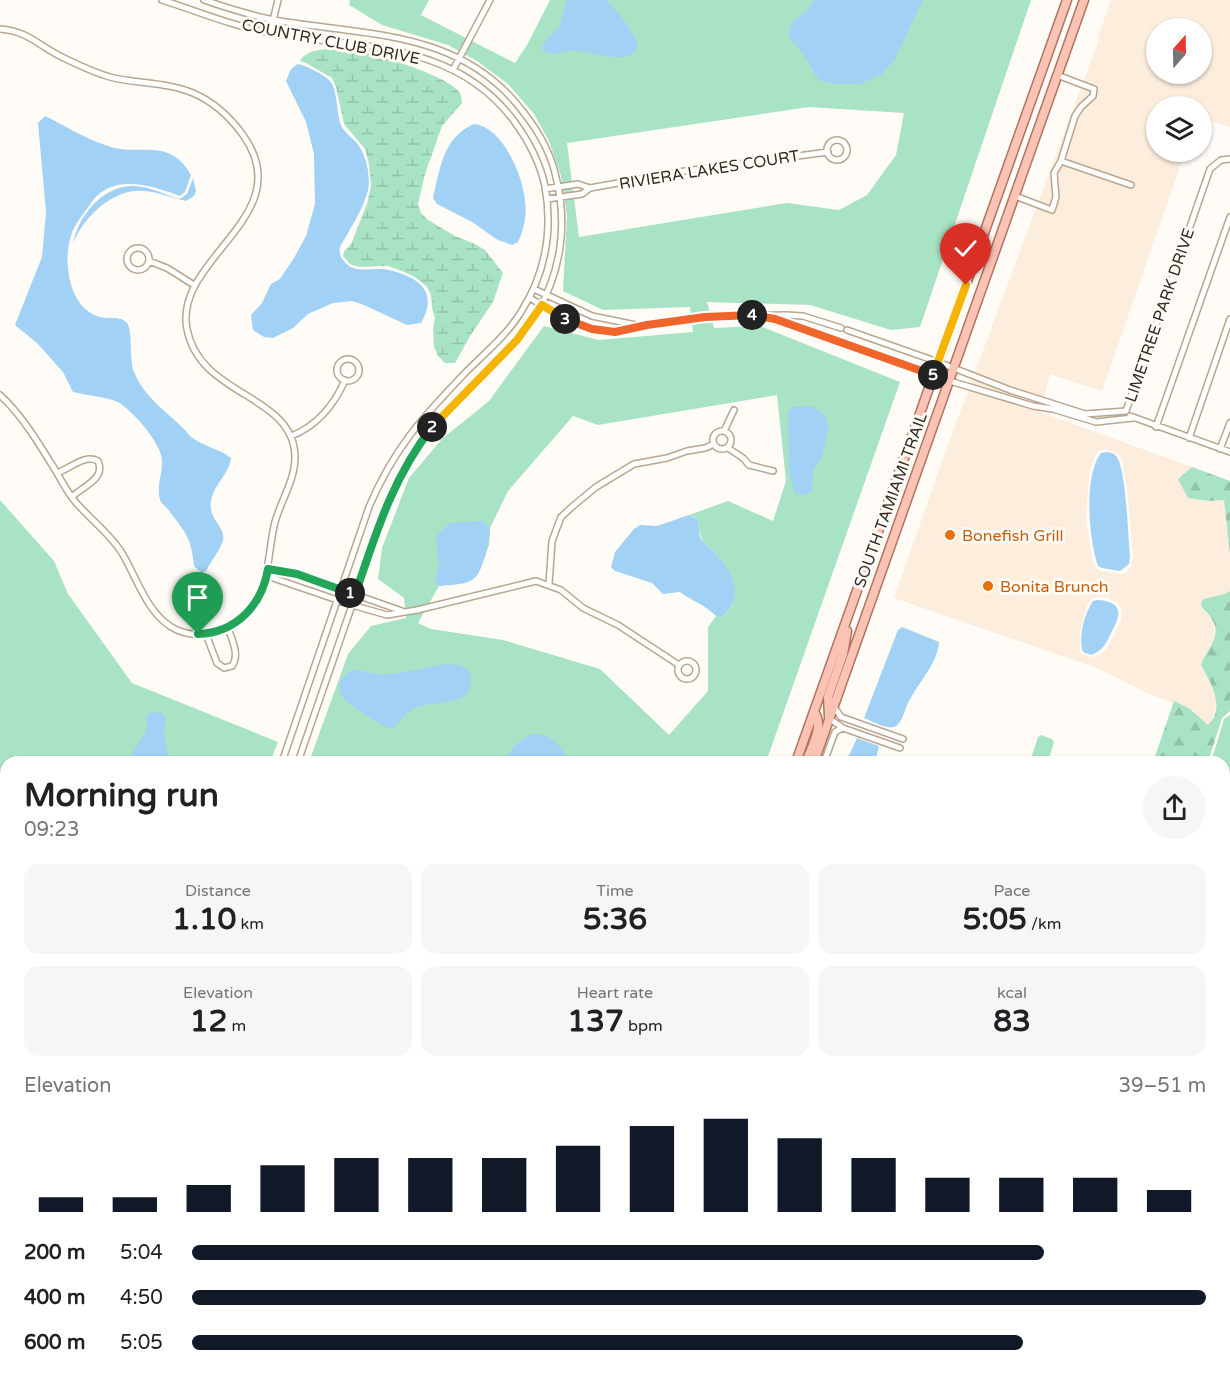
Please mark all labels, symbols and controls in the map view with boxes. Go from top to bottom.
street label: COUNTRY CLUB DRIVE [240,15,422,69]
north arrow [1146,18,1212,84]
map controls [1146,18,1212,162]
button: layers [1146,96,1212,162]
street label: RIVIERA LAKES COURT [618,146,801,194]
pin [940,223,991,285]
street label: LIMETREE PARK DRIVE [1121,226,1199,405]
icon: check [949,232,982,265]
pin: 4 [737,300,767,330]
pin: 3 [550,304,580,334]
text: 4 [747,305,757,325]
text: 3 [560,309,570,329]
pin: 5 [918,360,948,390]
text: 5 [928,365,938,385]
street label: SOUTH TAMIAMI TRAIL [850,410,932,591]
pin: 2 [417,412,447,442]
text: 2 [427,417,437,437]
place label: Bonefish Grill [962,526,1064,546]
marker: Bonefish Grill [943,528,957,542]
pin [172,572,223,634]
place label: Bonita Brunch [1000,577,1109,597]
pin: 1 [335,578,365,608]
marker: Bonita Brunch [981,579,995,593]
icon: arrive [181,581,214,614]
text: 1 [345,583,355,603]
text: Morning run [24,776,219,815]
button: share [1143,776,1206,839]
text: 09:23 [24,818,79,842]
text: Distance [185,881,251,901]
text: Time [596,881,634,901]
text: Pace [994,881,1030,901]
text: 1.10 [172,901,236,938]
text: 5:36 [583,901,647,938]
text: 5:05 [963,901,1027,938]
text: km [236,914,264,934]
text: /km [1027,914,1061,934]
text: Elevation [183,983,253,1003]
text: Heart rate [577,983,653,1003]
text: kcal [997,983,1027,1003]
text: 12 [190,1003,227,1040]
text: 137 [567,1003,624,1040]
text: 83 [993,1003,1031,1040]
text: m [227,1016,246,1036]
text: bpm [624,1016,663,1036]
text: Elevation [24,1074,111,1098]
text: 39–51 m [1119,1074,1206,1098]
text: 200 m [24,1241,85,1265]
text: 5:04 [120,1241,163,1265]
text: 400 m [24,1286,85,1310]
text: 4:50 [120,1286,163,1310]
text: 600 m [24,1331,85,1355]
text: 5:05 [120,1331,163,1355]

